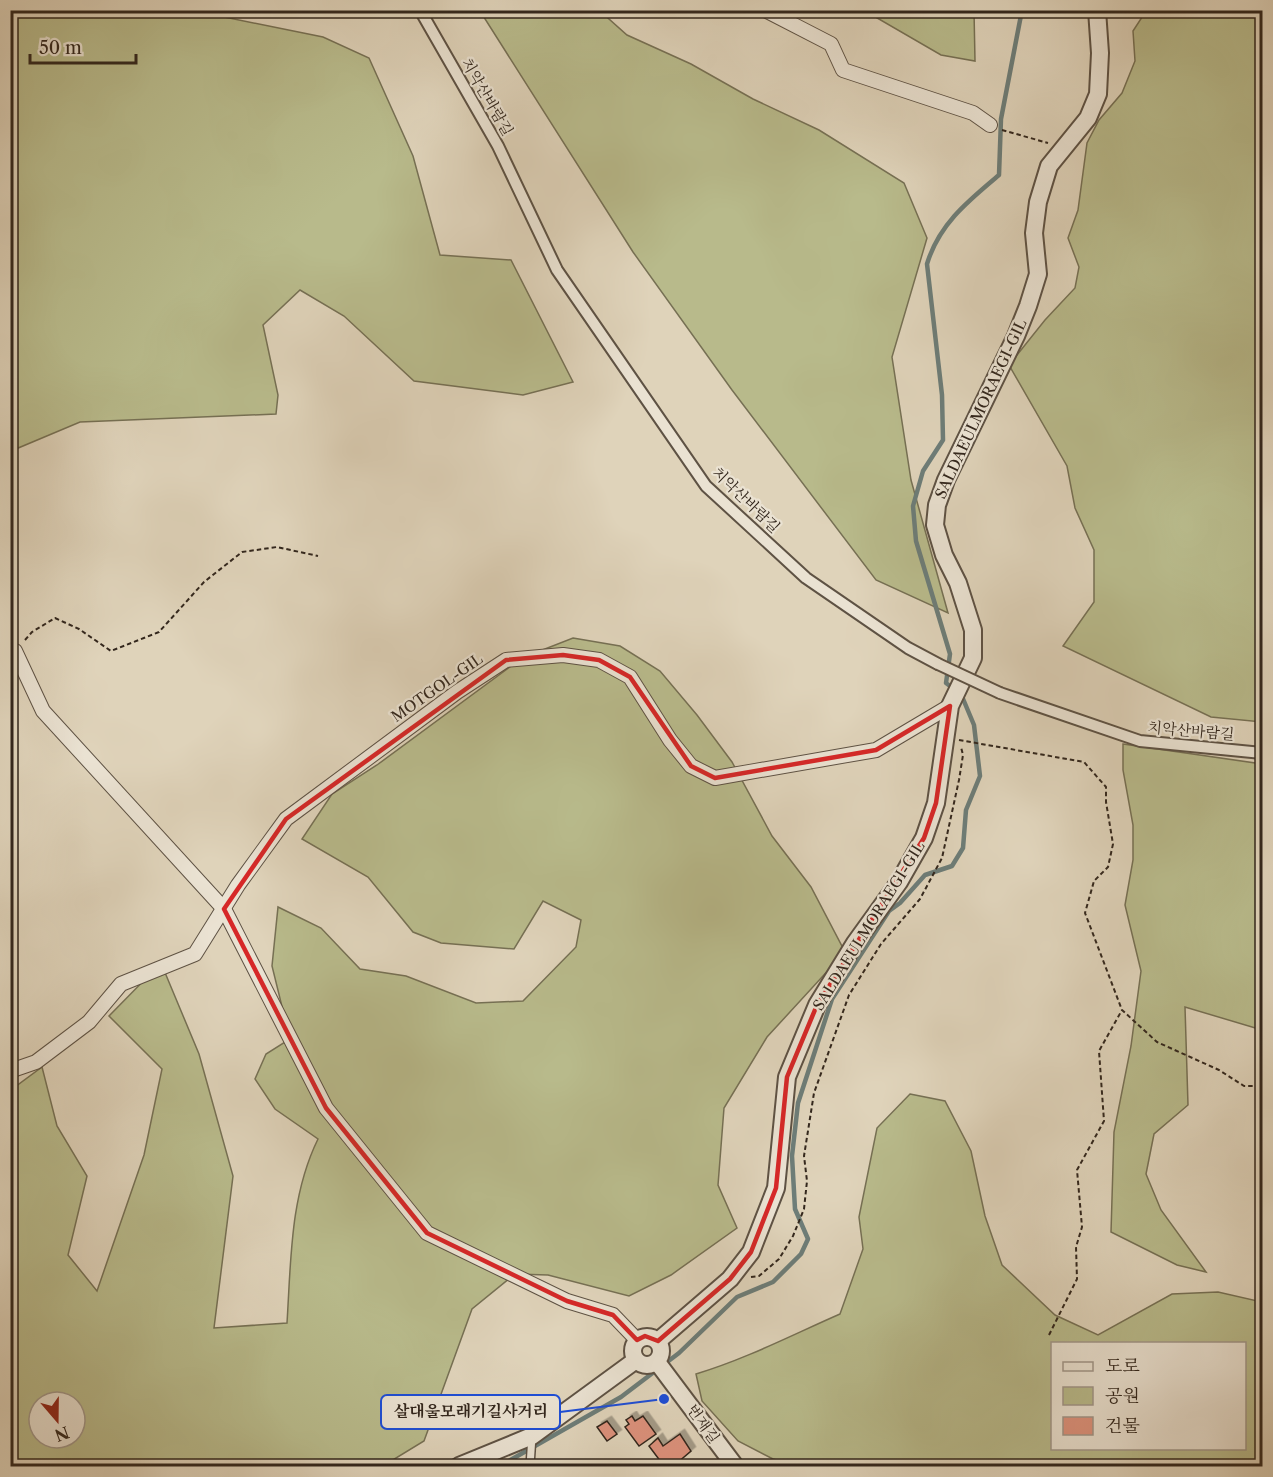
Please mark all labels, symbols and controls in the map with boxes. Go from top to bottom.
scale bar [30,27,136,65]
text: 50 m [39,37,82,59]
street label: 치악산바람길 [457,54,517,139]
street label: SALDAEULMORAEGI-GIL [931,316,1031,502]
street label: 치악산바람길 [708,463,784,537]
street label: MOTGOL-GIL [387,649,486,726]
street label: 치악산바람길 [1147,717,1235,744]
street label: SALDAEULMORAEGI-GIL [809,837,929,1014]
legend [1051,1342,1246,1450]
text: 도로 [1105,1355,1140,1377]
text: 공원 [1105,1385,1140,1407]
north arrow [27,1390,87,1450]
callout: 살대울모래기길사거리 [381,1395,560,1429]
text: 살대울모래기길사거리 [394,1401,548,1421]
street label: 번재길 [683,1401,724,1447]
text: 건물 [1105,1415,1140,1437]
text: N [52,1422,72,1446]

